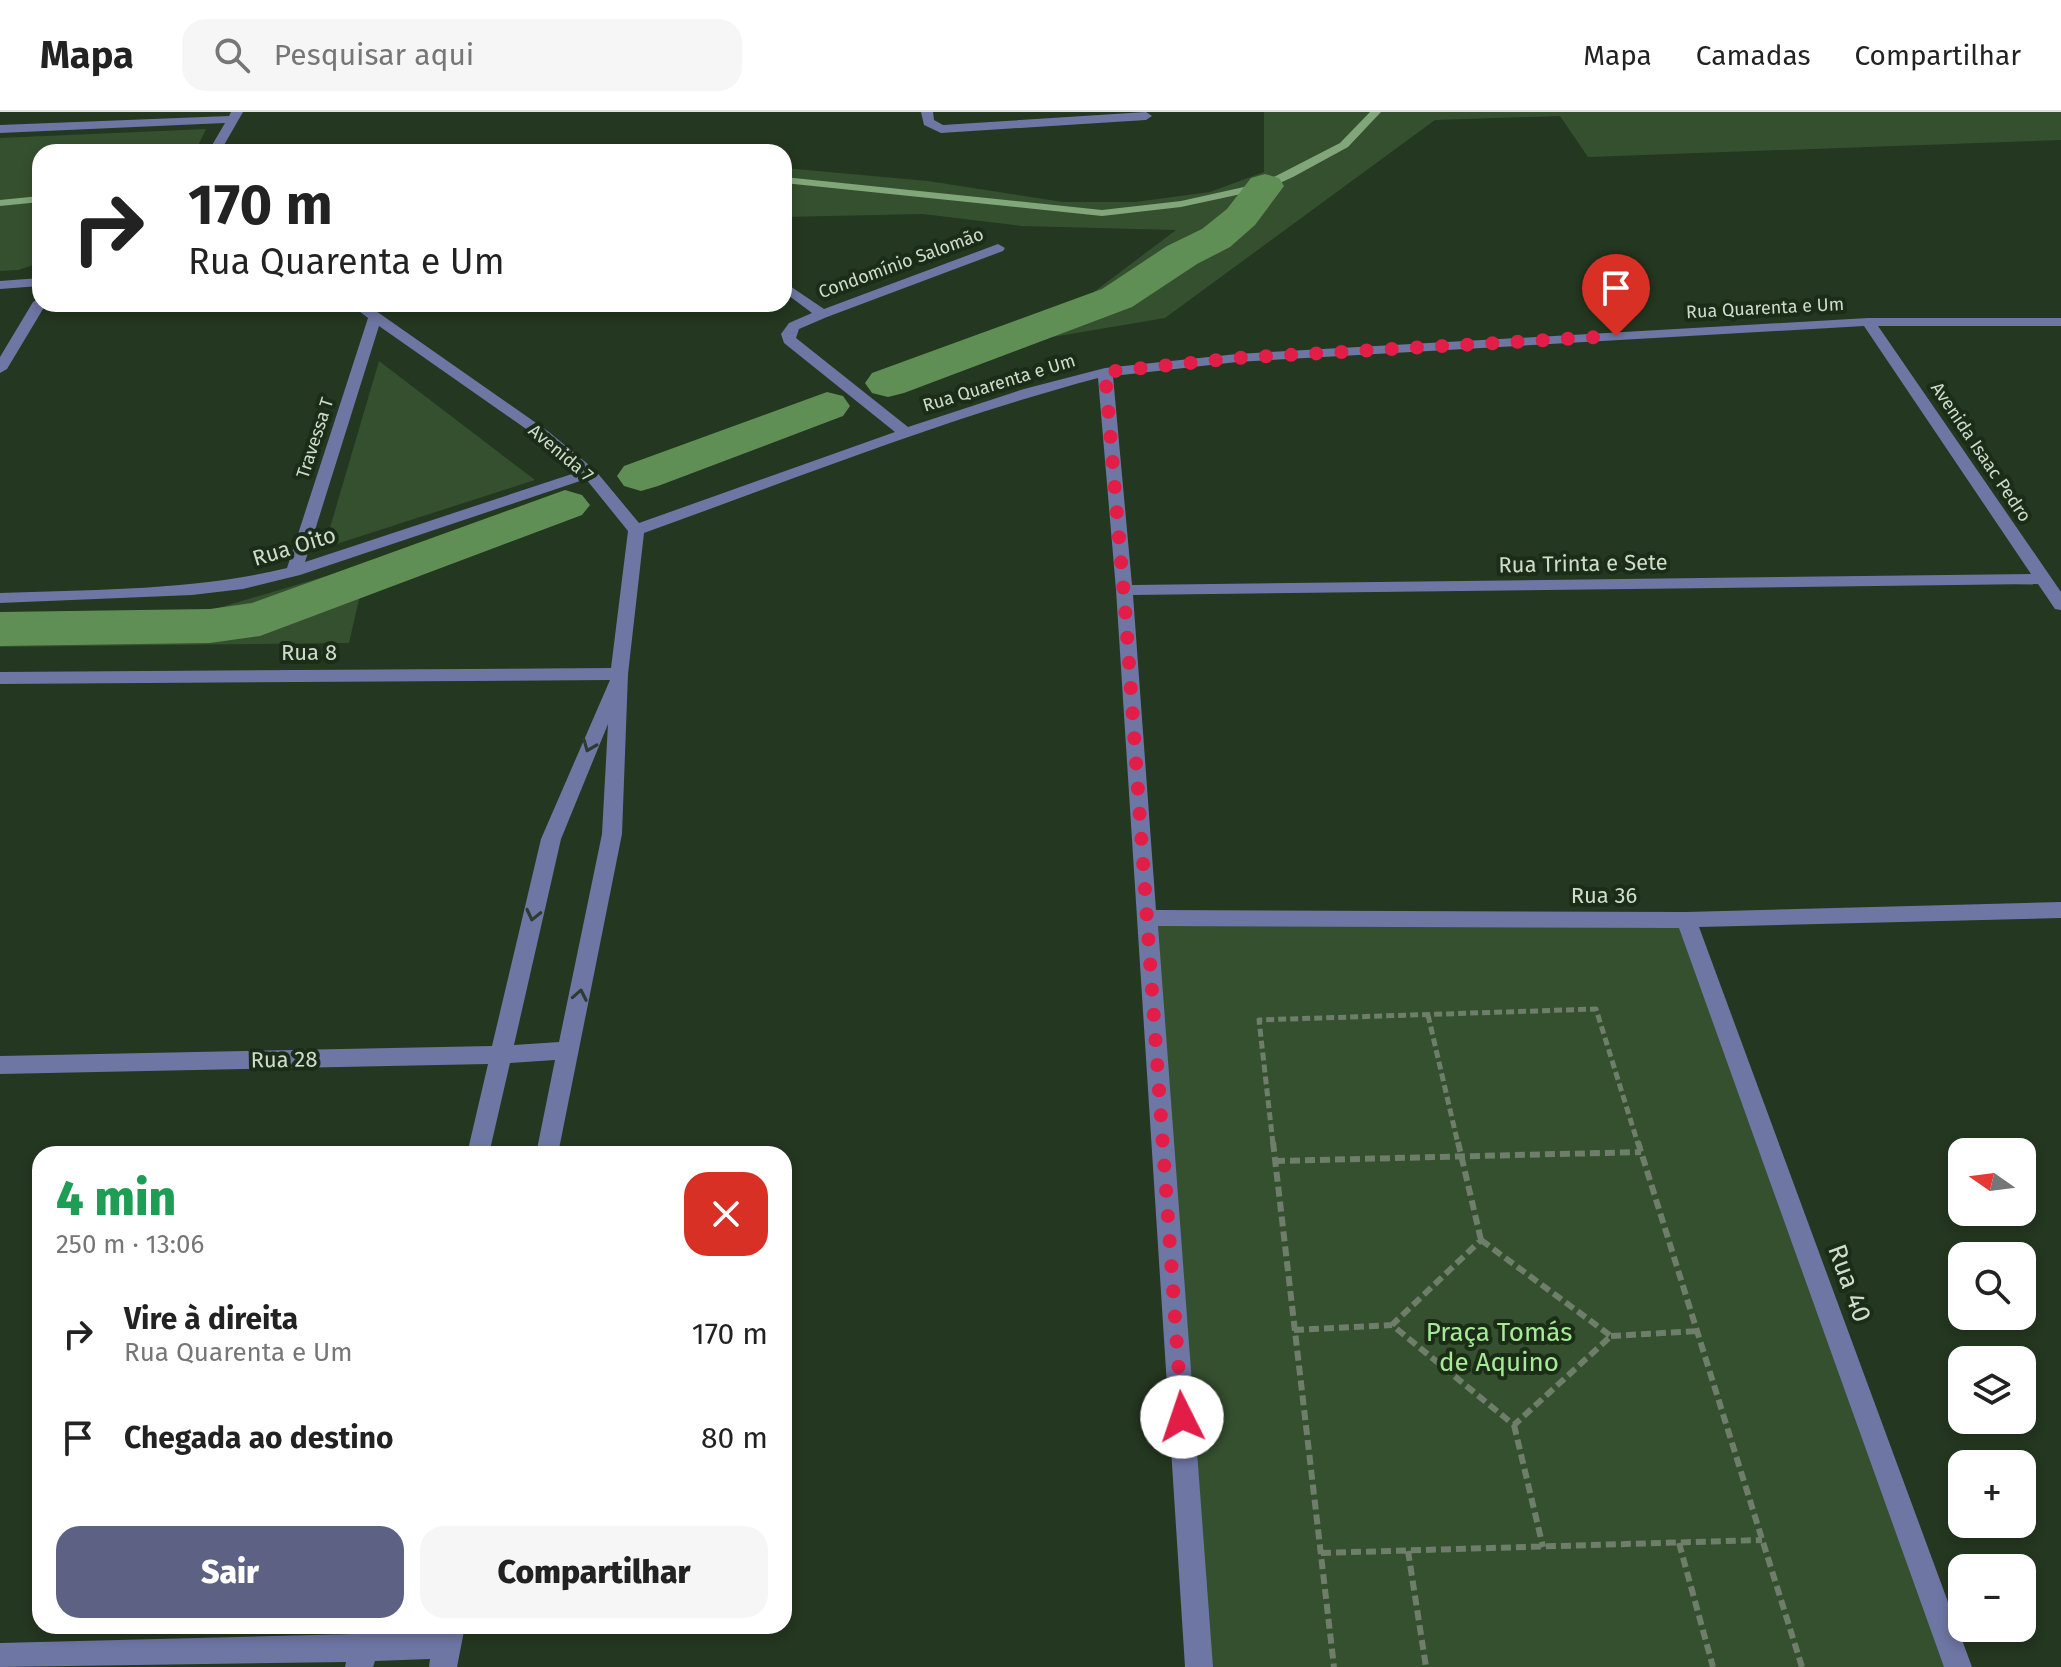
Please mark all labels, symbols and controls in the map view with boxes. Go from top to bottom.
search box [182,19,742,91]
text: Mapa [40,32,134,78]
icon: search [210,33,254,77]
text: Pesquisar aqui [274,37,474,73]
text: Mapa [1583,39,1652,72]
text: Camadas [1696,39,1810,72]
text: Compartilhar [1854,39,2021,72]
text: 170 m [188,172,333,239]
icon: right [56,176,160,280]
street label: Condomínio Salomão [815,223,987,303]
text: Rua Quarenta e Um [188,240,505,284]
pin [1582,254,1650,336]
icon: arrive [1594,266,1638,310]
street label: Rua Quarenta e Um [1685,293,1845,323]
street label: Rua Quarenta e Um [920,349,1078,417]
street label: Avenida Isaac Pedro [1926,378,2036,526]
street label: Travessa T [292,394,339,481]
street label: Avenida 7 [524,420,598,486]
street label: Rua Oito [249,521,339,572]
street label: Rua Trinta e Sete [1498,549,1668,578]
street label: Rua 8 [281,639,337,666]
one-way arrow [582,738,599,752]
street label: Rua 36 [1571,882,1637,909]
one-way arrow [525,908,542,921]
one-way arrow [570,989,587,1002]
street label: Rua 28 [250,1045,318,1074]
north arrow [1948,1138,2036,1226]
map controls [1948,1138,2036,1642]
text: 4 min [56,1170,176,1228]
button: close [684,1172,768,1256]
text: 250 m · 13:06 [56,1229,204,1260]
street label: Rua 40 [1821,1240,1878,1326]
button: search [1948,1242,2036,1330]
text: Vire à direita [124,1301,298,1337]
icon: right [56,1312,100,1356]
text: 170 m [692,1316,768,1352]
park label: Praça Tomás de Aquino [1426,1317,1572,1378]
text: Rua Quarenta e Um [124,1337,353,1368]
button: layers [1948,1346,2036,1434]
position arrow [1140,1375,1224,1459]
icon: arrive [56,1416,100,1460]
text: Chegada ao destino [124,1420,394,1456]
text: 80 m [701,1420,768,1456]
button: + [1948,1450,2036,1538]
button: Sair [56,1526,404,1618]
button: Compartilhar [420,1526,768,1618]
button: − [1948,1554,2036,1642]

